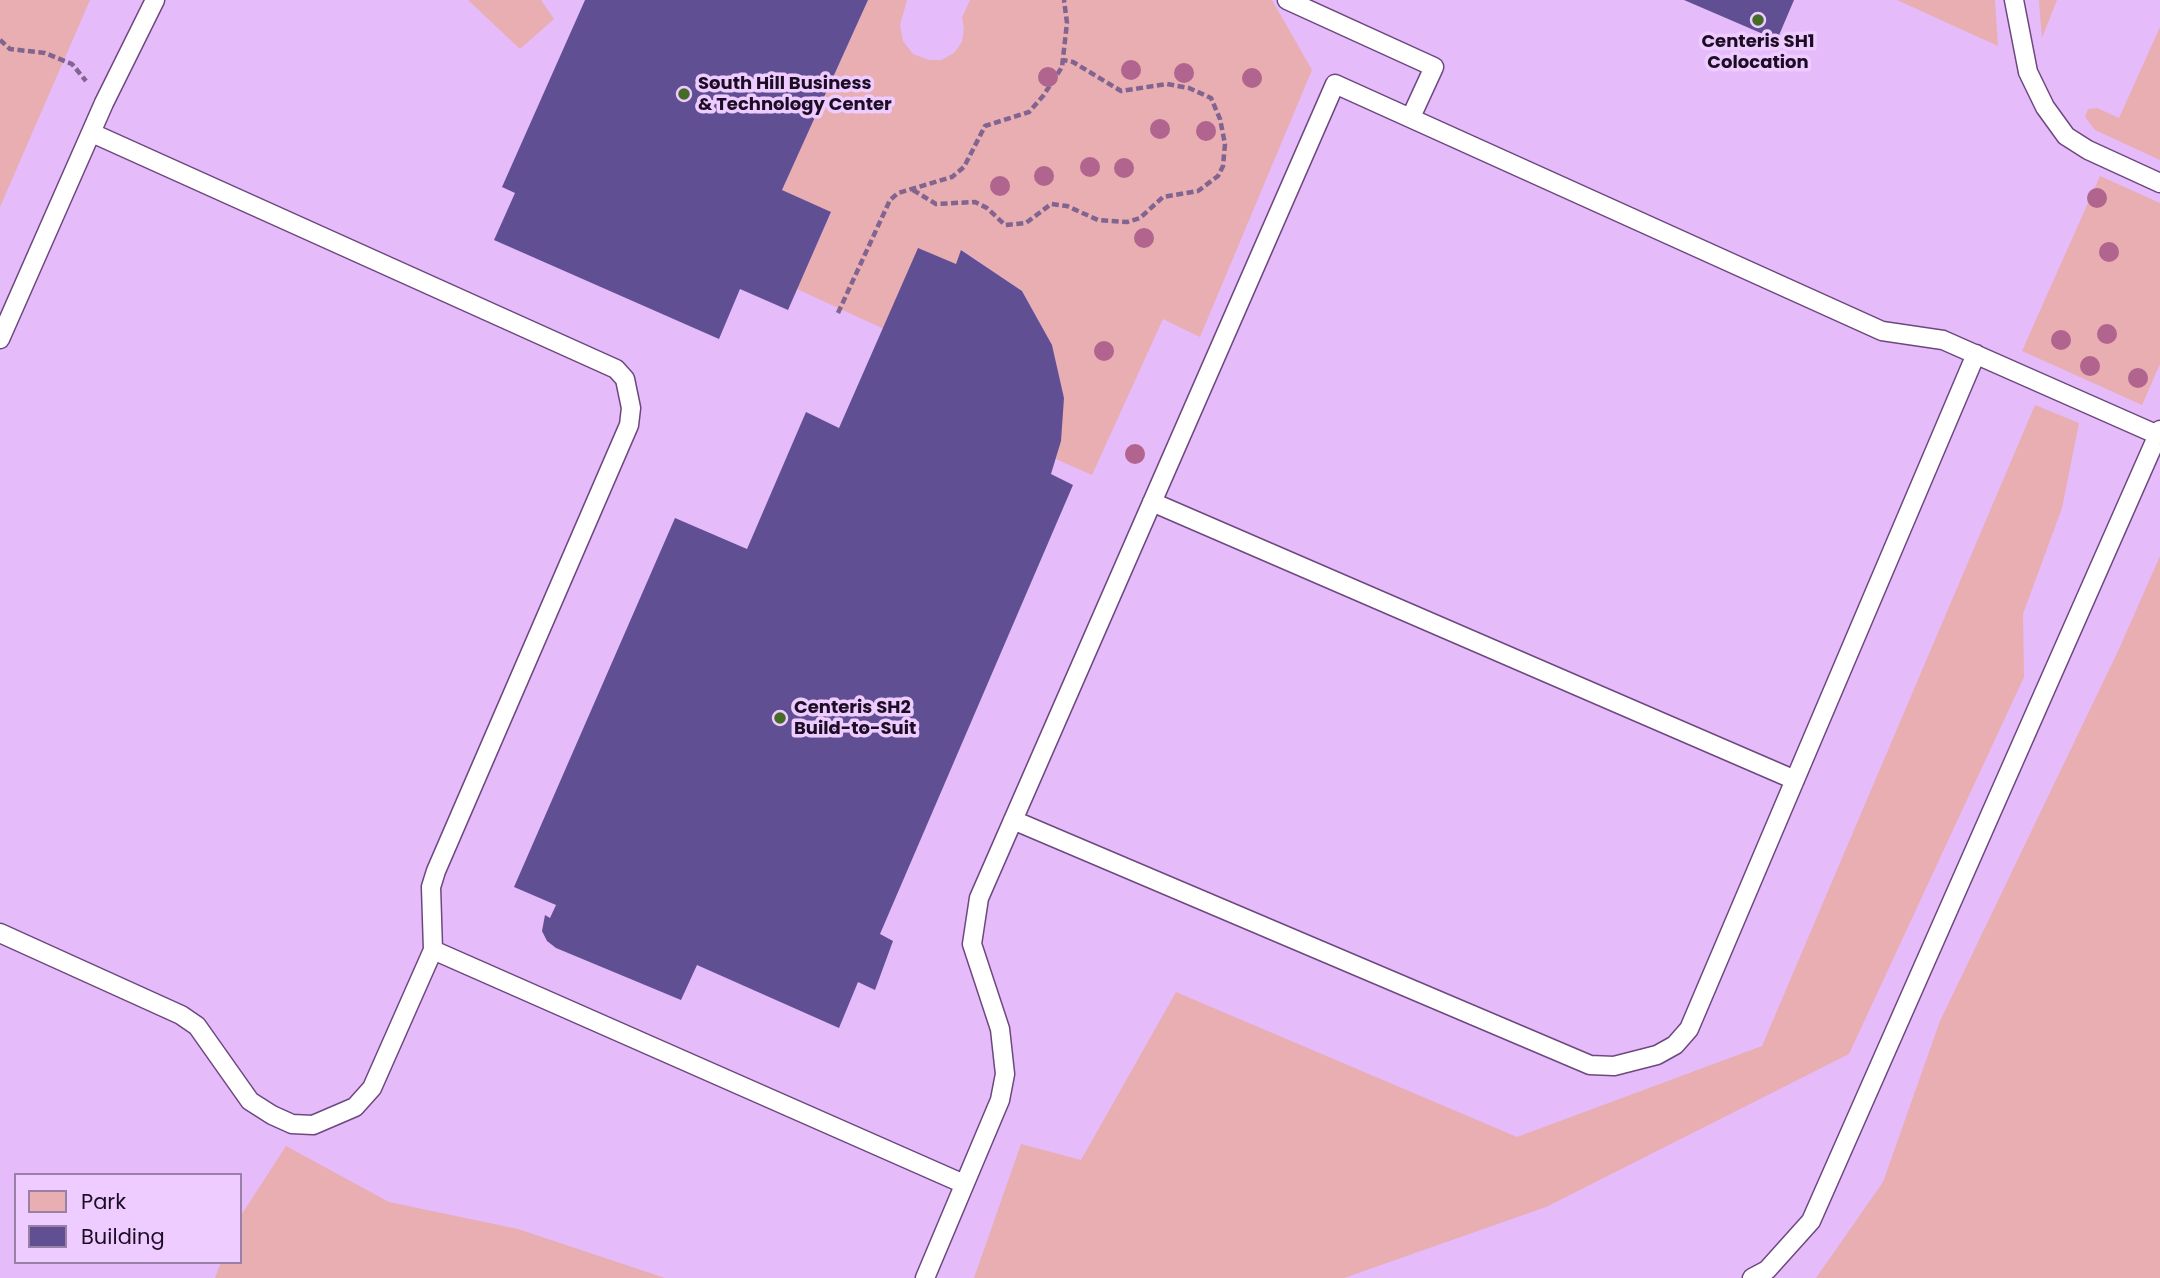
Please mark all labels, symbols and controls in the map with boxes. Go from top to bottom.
marker: Centeris SH1 Colocation [1750,12,1766,28]
place label: Centeris SH1 Colocation [1701,31,1815,74]
place label: South Hill Business & Technology Center [698,73,892,116]
marker: South Hill Business & Technology Center [676,86,692,102]
place label: Centeris SH2 Build-to-Suit [794,697,916,740]
marker: Centeris SH2 Build-to-Suit [772,710,788,726]
legend [14,1173,242,1264]
text: Park [81,1187,126,1216]
text: Building [81,1222,165,1251]

